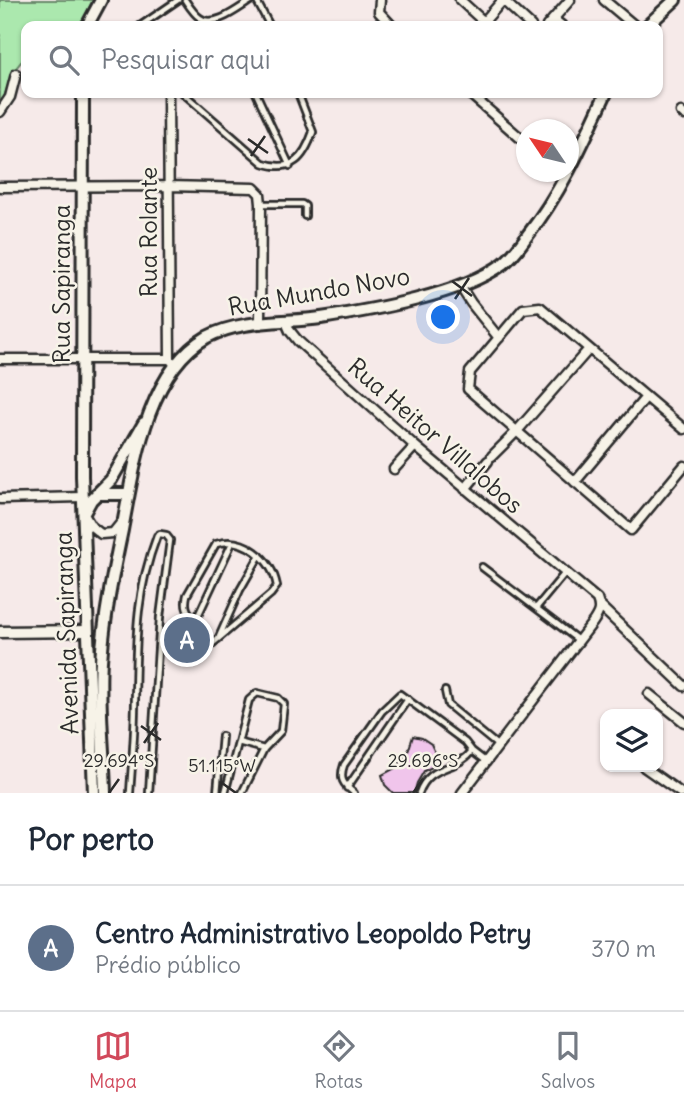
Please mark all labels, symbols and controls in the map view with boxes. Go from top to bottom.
search box [21,21,663,98]
icon: search [45,41,83,79]
text: Pesquisar aqui [101,43,270,76]
north arrow [516,119,579,182]
street label: Rua Rolante [133,167,163,297]
street label: Rua Sapiranga [46,205,76,363]
street label: Rua Mundo Novo [226,260,412,322]
your location [426,300,460,334]
street label: Rua Heitor Villalobos [342,351,529,519]
street label: Avenida Sapiranga [47,531,85,735]
pin: A [164,614,210,666]
map controls [600,709,663,772]
button: layers [600,709,663,772]
text: 29.694°S [84,749,154,772]
text: 29.696°S [388,749,458,772]
text: 51.115°W [188,754,256,777]
text: Por perto [28,820,154,858]
text: Centro Administrativo Leopoldo Petry [95,917,532,950]
text: A [44,934,58,963]
text: 370 m [591,934,656,963]
text: Prédio público [95,950,241,979]
tab: Mapa [89,1027,137,1093]
tab: Rotas [315,1027,363,1093]
tab: Salvos [541,1027,595,1093]

